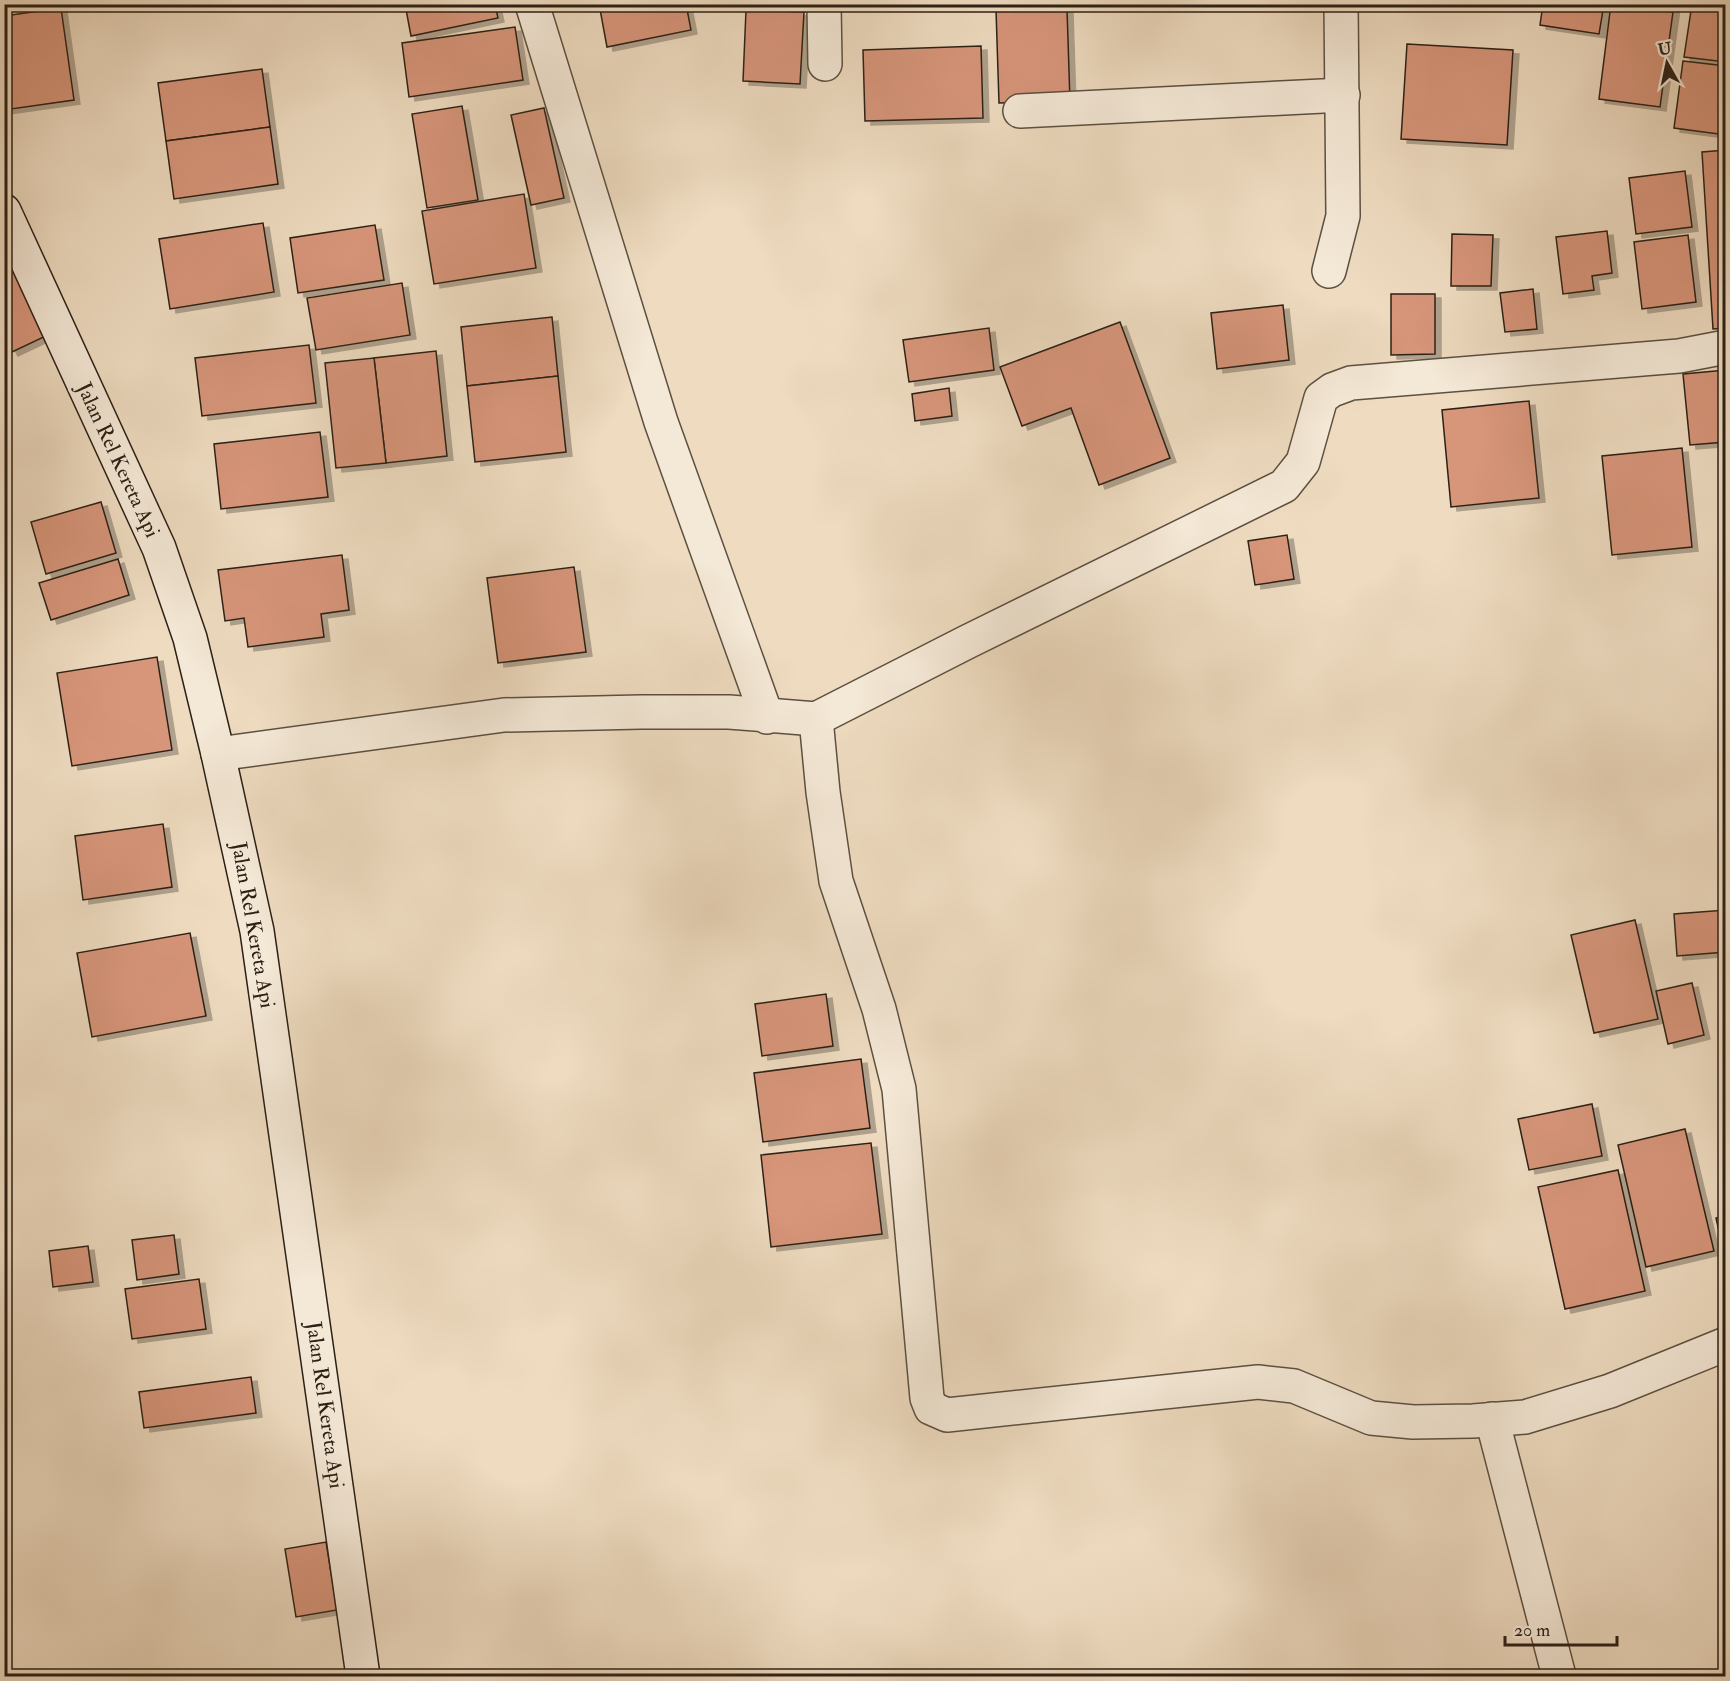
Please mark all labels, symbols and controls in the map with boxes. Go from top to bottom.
north arrow [1637,33,1697,93]
text: U [1657,38,1674,60]
street label: Jalan Rel Kereta Api [70,377,166,542]
street label: Jalan Rel Kereta Api [225,839,281,1011]
street label: Jalan Rel Kereta Api [300,1319,350,1491]
scale bar [1505,1609,1618,1647]
text: 20 m [1514,1619,1550,1642]

